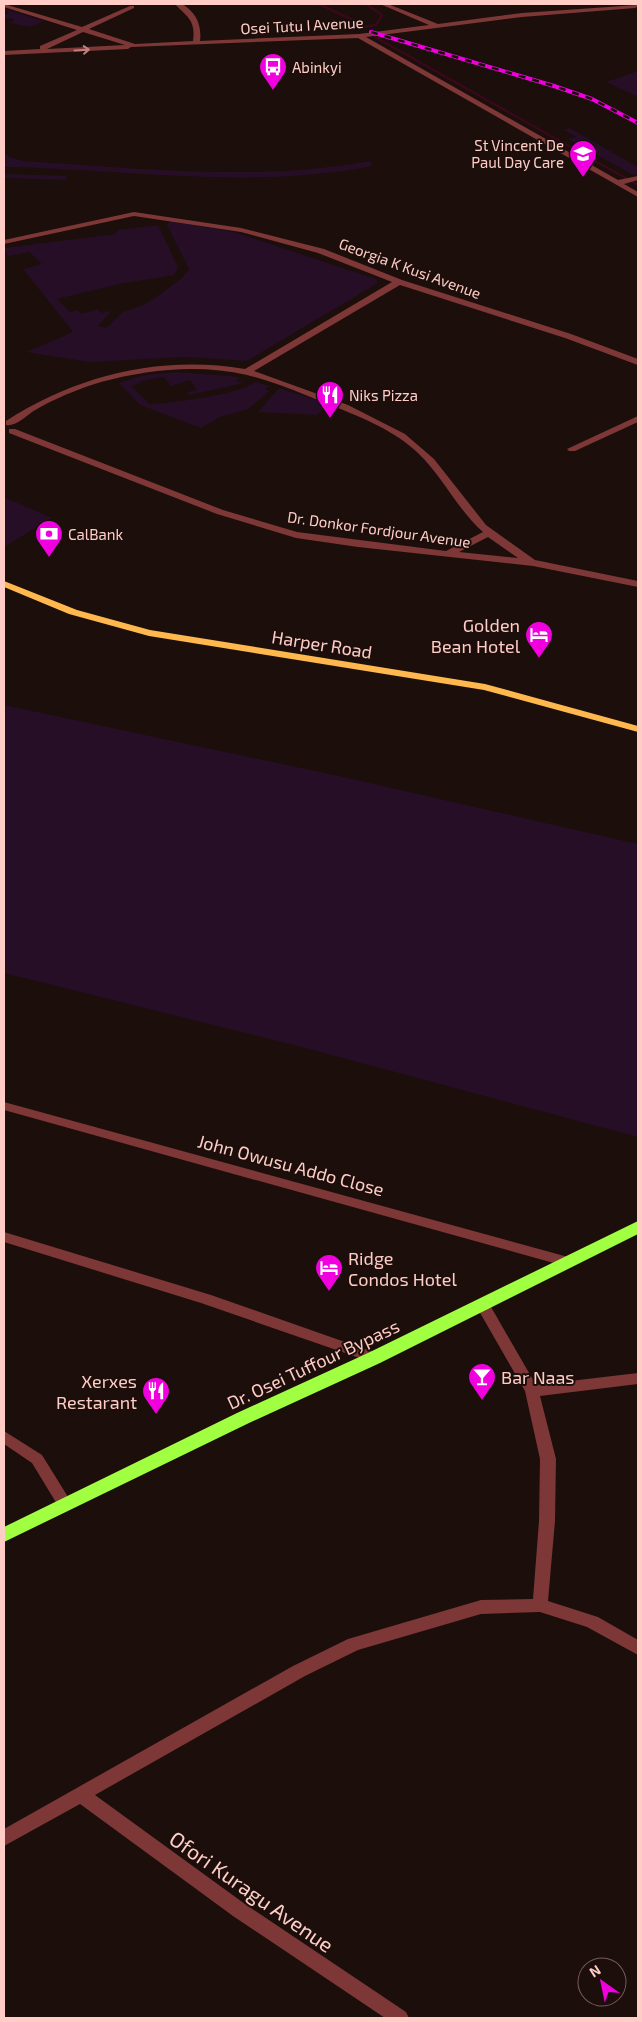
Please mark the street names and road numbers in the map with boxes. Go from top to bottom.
street label: Osei Tutu I Avenue [240,13,364,37]
street label: Georgia K Kusi Avenue [337,234,483,302]
street label: Dr. Donkor Fordjour Avenue [286,507,472,552]
street label: Harper Road [270,625,374,663]
street label: John Owusu Addo Close [195,1130,387,1200]
street label: Dr. Osei Tuffour Bypass [223,1314,403,1414]
street label: Ofori Kuragu Avenue [165,1825,339,1957]

